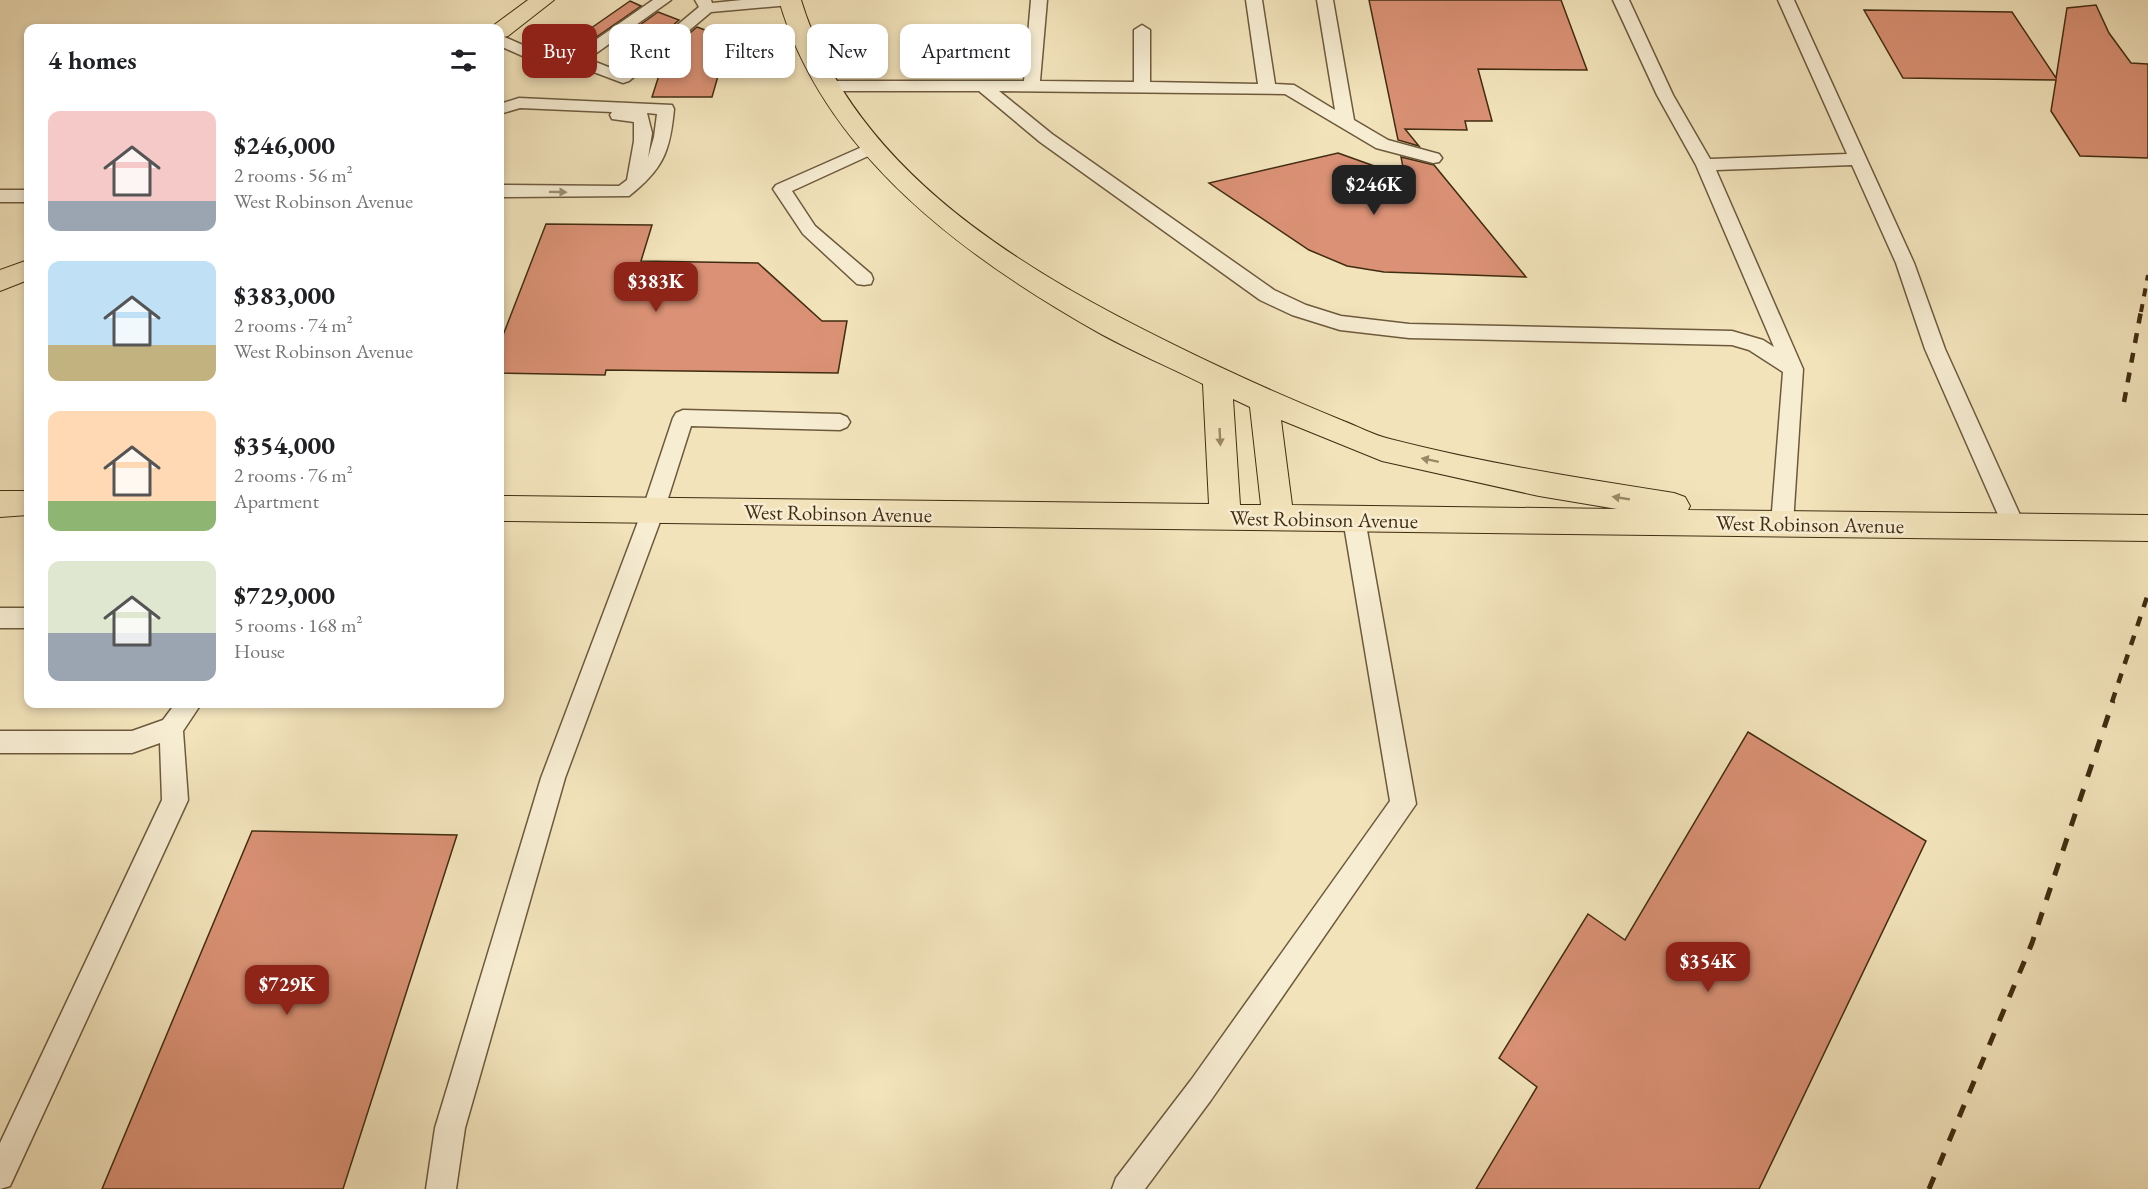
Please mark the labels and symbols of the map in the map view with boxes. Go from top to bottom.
pin: $246K [1332,165,1416,216]
one-way arrow [548,187,567,196]
pin: $383K [614,262,698,313]
one-way arrow [1216,427,1225,446]
one-way arrow [1420,455,1439,464]
one-way arrow [1611,493,1630,502]
street label: West Robinson Avenue [744,498,932,528]
street label: West Robinson Avenue [1230,504,1418,534]
street label: West Robinson Avenue [1716,509,1904,539]
pin: $354K [1666,942,1750,993]
pin: $729K [245,965,329,1016]

